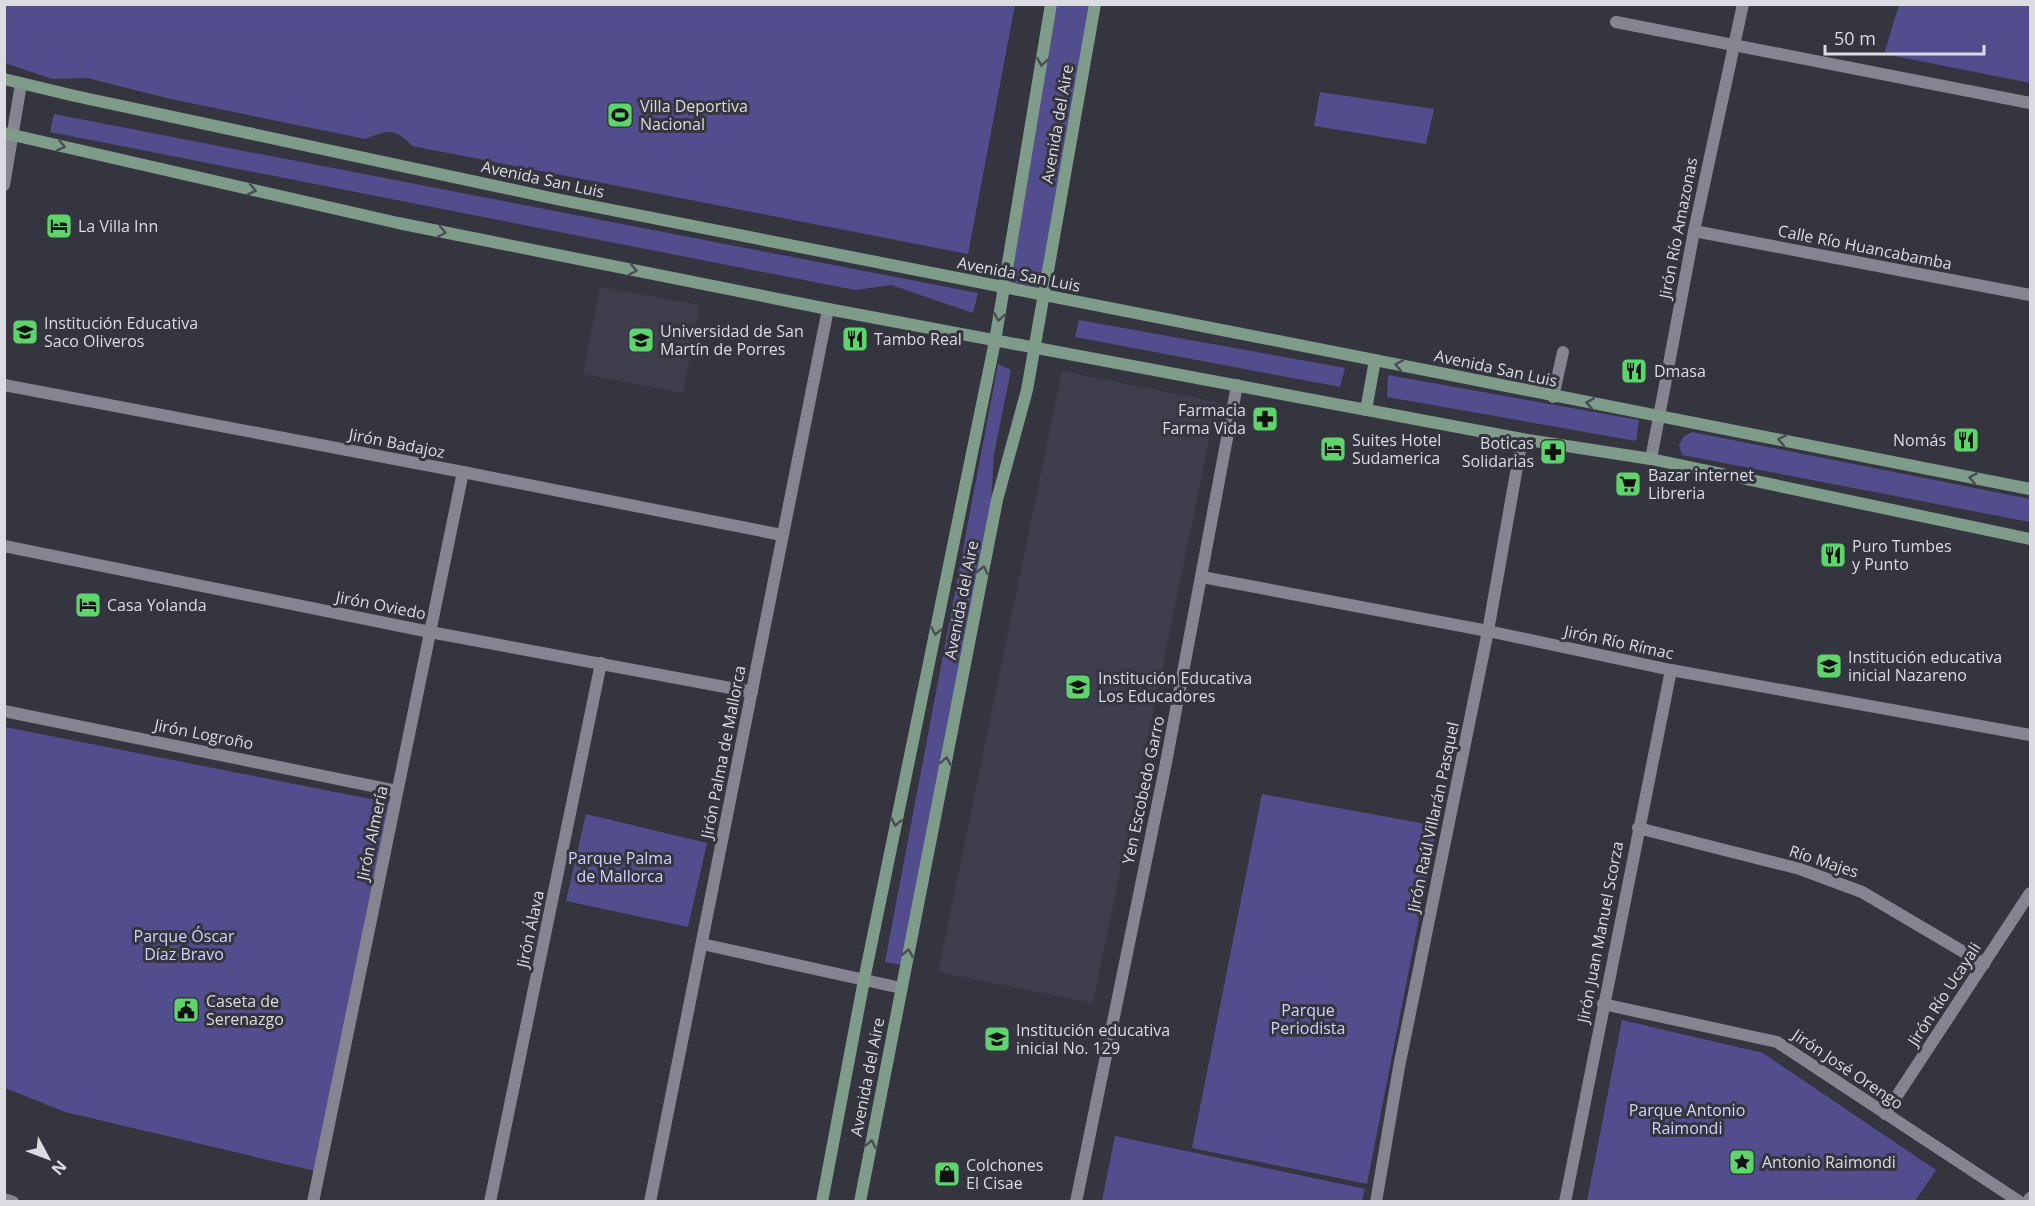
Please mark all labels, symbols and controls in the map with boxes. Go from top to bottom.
scale bar [1825,18,1984,56]
text: 50 m [1834,26,1876,50]
one-way arrow [1036,58,1048,67]
street label: Avenida del Aire [1036,63,1078,185]
place label: Villa Deportiva Nacional [640,95,748,135]
sports icon: Villa Deportiva Nacional [605,100,635,130]
one-way arrow [56,139,66,152]
street label: Avenida San Luis [479,155,607,203]
street label: Jirón Río Amazonas [1653,156,1702,302]
one-way arrow [246,182,256,195]
hotel icon: La Villa Inn [44,211,74,241]
place label: La Villa Inn [78,215,158,237]
street label: Calle Río Huancabamba [1776,219,1954,275]
one-way arrow [437,225,447,238]
street label: Avenida San Luis [955,251,1083,297]
one-way arrow [628,263,638,276]
place label: Institución Educativa Saco Oliveros [44,312,198,352]
one-way arrow [994,312,1006,321]
school or university icon: Institución Educativa Saco Oliveros [10,317,40,347]
place label: Universidad de San Martín de Porres [660,320,804,360]
restaurant icon: Tambo Real [840,324,870,354]
school or university icon: Universidad de San Martín de Porres [626,325,656,355]
place label: Tambo Real [874,328,962,350]
street label: Avenida San Luis [1432,344,1560,392]
restaurant icon: Dmasa [1619,356,1649,386]
one-way arrow [1394,359,1404,372]
place label: Dmasa [1654,360,1706,382]
one-way arrow [1586,398,1595,410]
place label: Farmacia Farma Vida [1162,399,1246,439]
pharmacy icon: Farmacia Farma Vida [1250,404,1280,434]
street label: Jirón Badajoz [345,423,447,463]
restaurant icon: Nomás [1951,425,1981,455]
place label: Suites Hotel Sudamerica [1352,429,1441,469]
place label: Nomás [1893,429,1946,451]
place label: Boticas Solidarias [1462,432,1534,472]
hotel icon: Suites Hotel Sudamerica [1318,434,1348,464]
one-way arrow [1777,434,1787,447]
pharmacy icon: Boticas Solidarias [1538,437,1568,467]
place label: Bazar internet Libreria [1648,464,1754,504]
supermarket icon: Bazar internet Libreria [1613,469,1643,499]
one-way arrow [1968,472,1978,485]
place label: Puro Tumbes y Punto [1852,535,1952,575]
street label: Avenida del Aire [939,539,983,661]
restaurant icon: Puro Tumbes y Punto [1818,540,1848,570]
one-way arrow [976,565,989,575]
street label: Jirón Oviedo [332,585,428,625]
hotel icon: Casa Yolanda [73,590,103,620]
place label: Casa Yolanda [107,594,207,616]
street label: Jirón Río Rímac [1560,619,1676,664]
one-way arrow [930,626,943,636]
place label: Institución educativa inicial Nazareno [1848,646,2002,686]
school or university icon: Institución educativa inicial Nazareno [1814,651,1844,681]
street label: Jirón Palma de Mallorca [695,664,751,842]
place label: Institución Educativa Los Educadores [1098,667,1252,707]
school or university icon: Institución Educativa Los Educadores [1063,672,1093,702]
street label: Jirón Logroño [150,713,256,754]
street label: Yen Escobedo Garro [1117,714,1169,866]
street label: Jirón Raúl Villarán Pasquel [1402,720,1464,916]
one-way arrow [939,757,952,767]
street label: Jirón Almería [351,784,393,884]
one-way arrow [890,817,903,827]
street label: Jirón Juan Manuel Scorza [1571,839,1628,1027]
street label: Río Majes [1787,839,1861,883]
park label: Parque Palma de Mallorca [568,847,672,887]
street label: Jirón Álava [511,888,549,972]
park label: Parque Óscar Díaz Bravo [134,925,235,965]
street label: Jirón Río Ucayali [1901,938,1986,1052]
one-way arrow [901,948,914,958]
place label: Caseta de Serenazgo [206,990,284,1030]
public building icon: Caseta de Serenazgo [171,995,201,1025]
park label: Parque Periodista [1271,999,1345,1039]
street label: Avenida del Aire [845,1016,889,1138]
place label: Institución educativa inicial No. 129 [1016,1019,1170,1059]
street label: Jirón José Orengo [1787,1023,1908,1114]
school or university icon: Institución educativa inicial No. 129 [982,1024,1012,1054]
park label: Parque Antonio Raimondi [1629,1099,1745,1139]
north arrow [18,1128,78,1188]
one-way arrow [864,1139,877,1149]
place icon: Antonio Raimondi [1727,1147,1757,1177]
place label: Antonio Raimondi [1762,1151,1896,1173]
place label: Colchones El Cisae [966,1154,1043,1194]
text: N [47,1156,72,1180]
shop icon: Colchones El Cisae [932,1159,962,1189]

